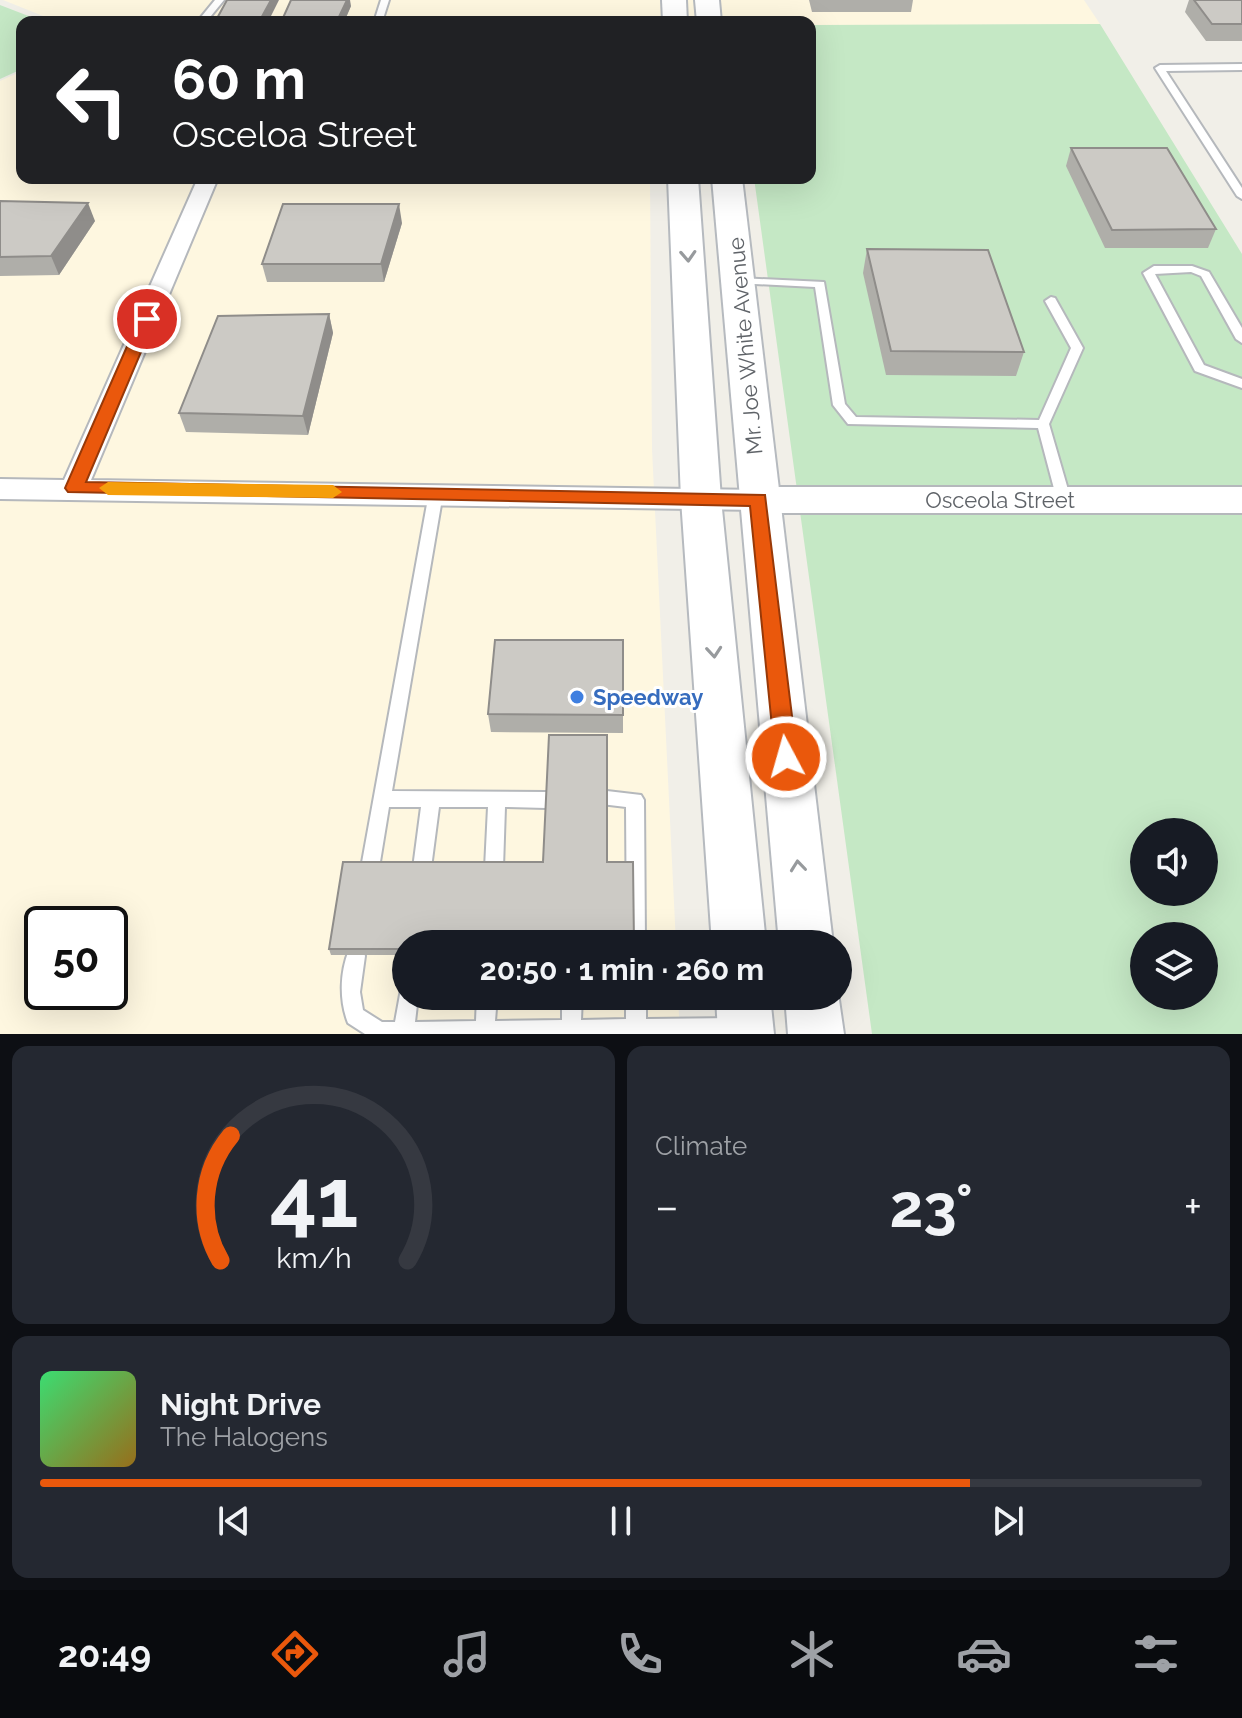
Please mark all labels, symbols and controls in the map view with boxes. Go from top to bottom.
text: 60 m [172,46,306,112]
icon: left [40,48,144,152]
text: Osceloa Street [172,113,417,155]
street label: Mr. Joe White Avenue [723,236,767,456]
one-way arrow [679,250,696,263]
pin [113,285,181,353]
icon: arrive [125,297,169,341]
street label: Osceola Street [925,487,1075,513]
one-way arrow [705,646,722,659]
place label: Speedway [593,684,703,710]
marker: Speedway [568,688,586,706]
position arrow [744,715,828,799]
map controls [1130,818,1218,1010]
button: sound [1130,818,1218,906]
one-way arrow [789,860,806,873]
speed limit sign: 50 [24,906,128,1010]
button: layers [1130,922,1218,1010]
text: 20:50 · 1 min · 260 m [480,952,764,987]
text: Climate [655,1131,747,1161]
text: 41 [269,1149,358,1246]
text: 23° [889,1171,973,1241]
text: − [655,1181,679,1232]
text: + [1184,1181,1202,1232]
text: km/h [276,1241,351,1275]
text: Night Drive [160,1387,321,1422]
text: The Halogens [160,1422,328,1452]
icon: previous [212,1499,256,1543]
icon: pause [599,1499,643,1543]
icon: next [986,1499,1030,1543]
icon: directions [267,1626,323,1682]
icon: music [439,1626,495,1682]
icon: phone [612,1626,668,1682]
icon: climate [784,1626,840,1682]
icon: car [956,1626,1012,1682]
icon: filters [1128,1626,1184,1682]
text: 20:49 [58,1633,151,1675]

